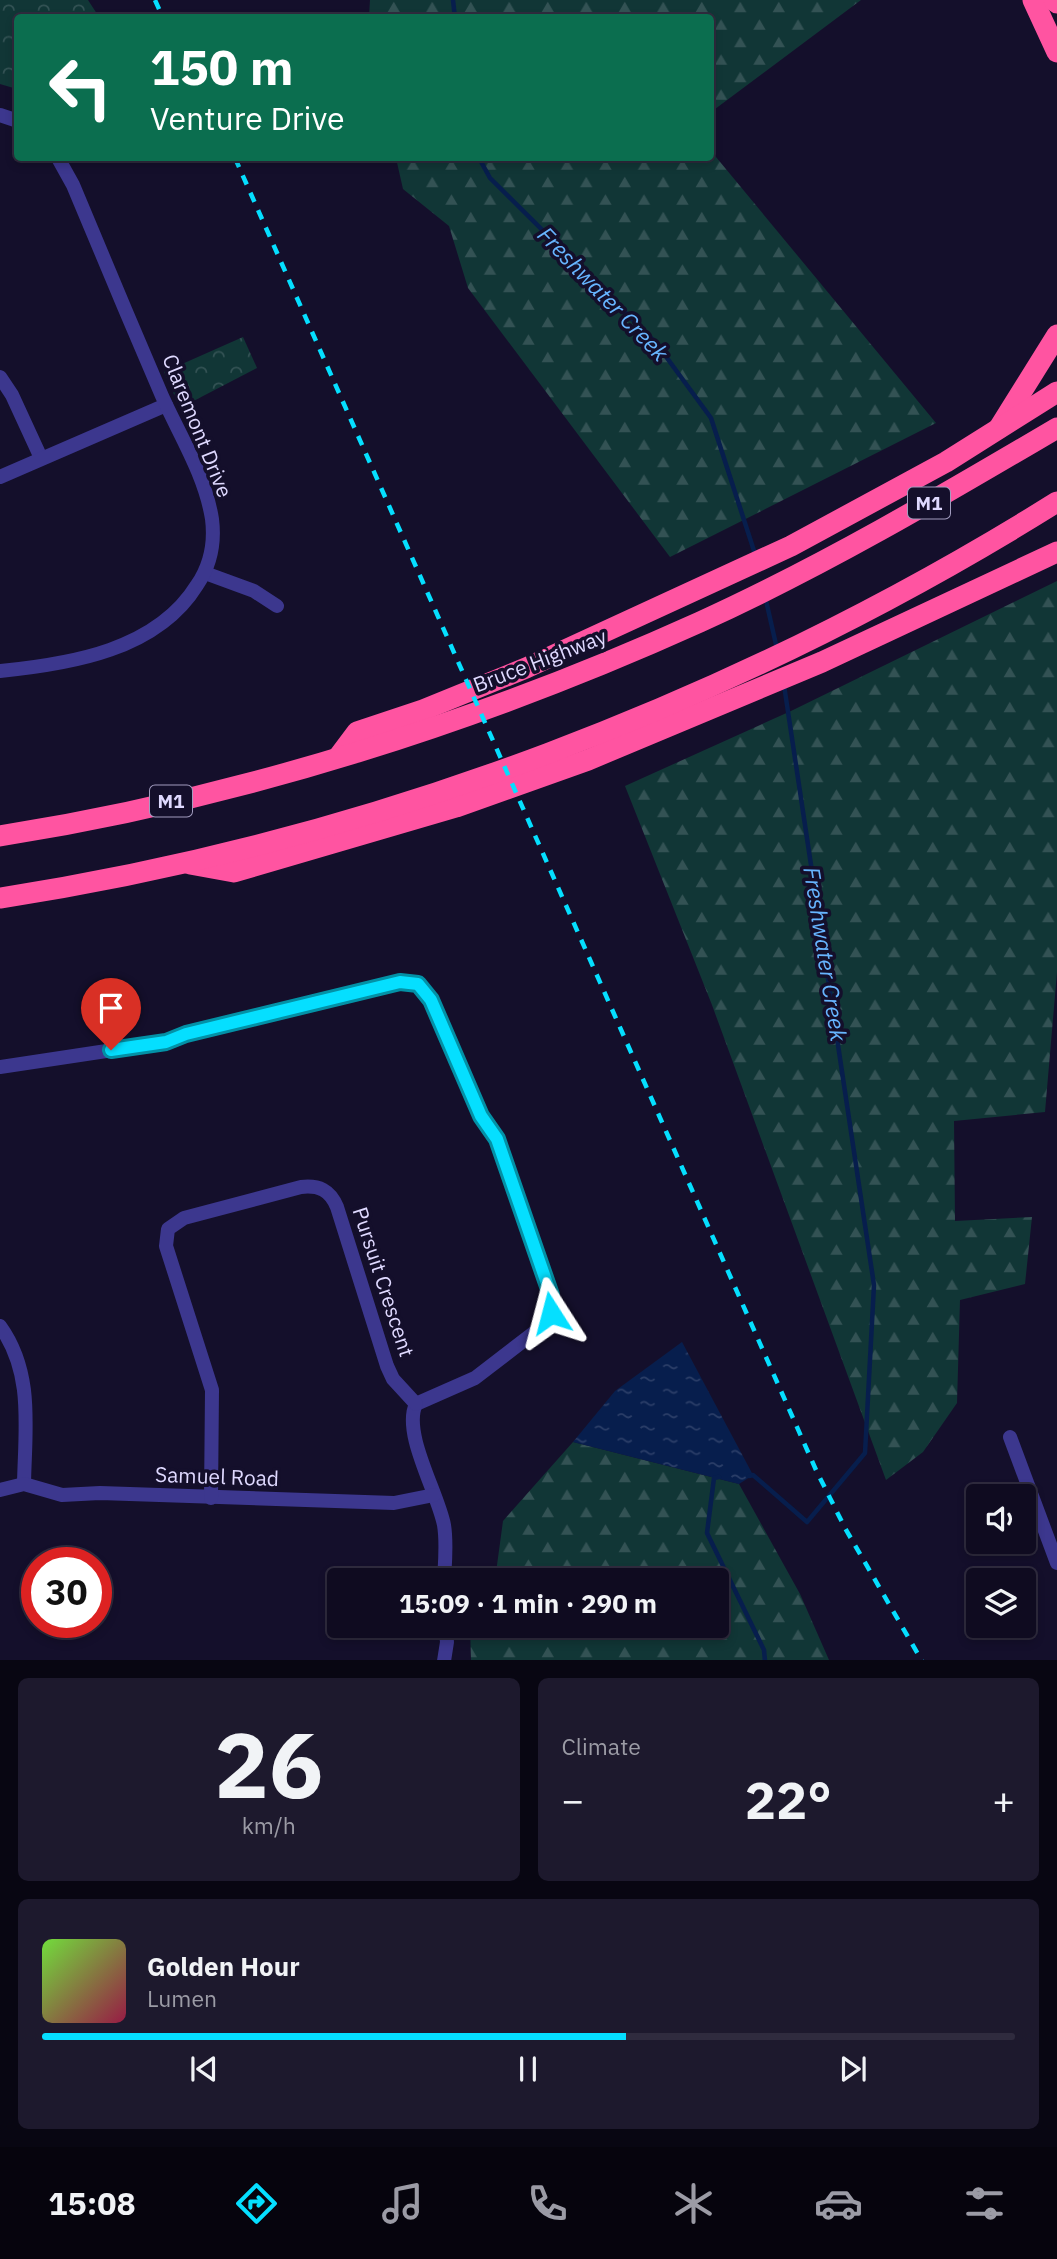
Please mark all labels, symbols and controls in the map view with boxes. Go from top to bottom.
text: 150 m [150,35,294,98]
icon: left [35,42,126,133]
text: Venture Drive [150,97,345,139]
water label: Freshwater Creek [532,220,676,368]
street label: Claremont Drive [156,350,239,501]
road number: M1 [908,488,950,518]
street label: Bruce Highway [469,622,611,698]
road number: M1 [150,786,192,816]
water label: Freshwater Creek [797,865,855,1044]
pin [81,978,141,1050]
icon: arrive [92,989,130,1027]
street label: Pursuit Crescent [347,1203,421,1360]
position arrow [514,1276,588,1350]
street label: Samuel Road [155,1460,280,1492]
map controls [966,1484,1036,1638]
button: sound [966,1484,1036,1554]
speed limit sign: 30 [21,1547,112,1638]
button: layers [966,1568,1036,1638]
text: 15:09 · 1 min · 290 m [399,1586,657,1620]
text: 26 [214,1705,323,1823]
text: Climate [562,1731,641,1761]
text: 22° [745,1766,832,1833]
text: − [562,1775,584,1824]
text: + [992,1775,1015,1824]
text: km/h [242,1810,296,1840]
text: Golden Hour [147,1949,300,1983]
text: Lumen [147,1983,217,2013]
icon: previous [185,2050,223,2088]
icon: pause [509,2050,547,2088]
icon: next [834,2050,872,2088]
icon: directions [232,2179,281,2228]
icon: music [378,2179,427,2228]
icon: phone [523,2179,572,2228]
icon: climate [669,2179,718,2228]
icon: car [814,2179,863,2228]
icon: filters [960,2179,1009,2228]
text: 15:08 [48,2182,136,2224]

